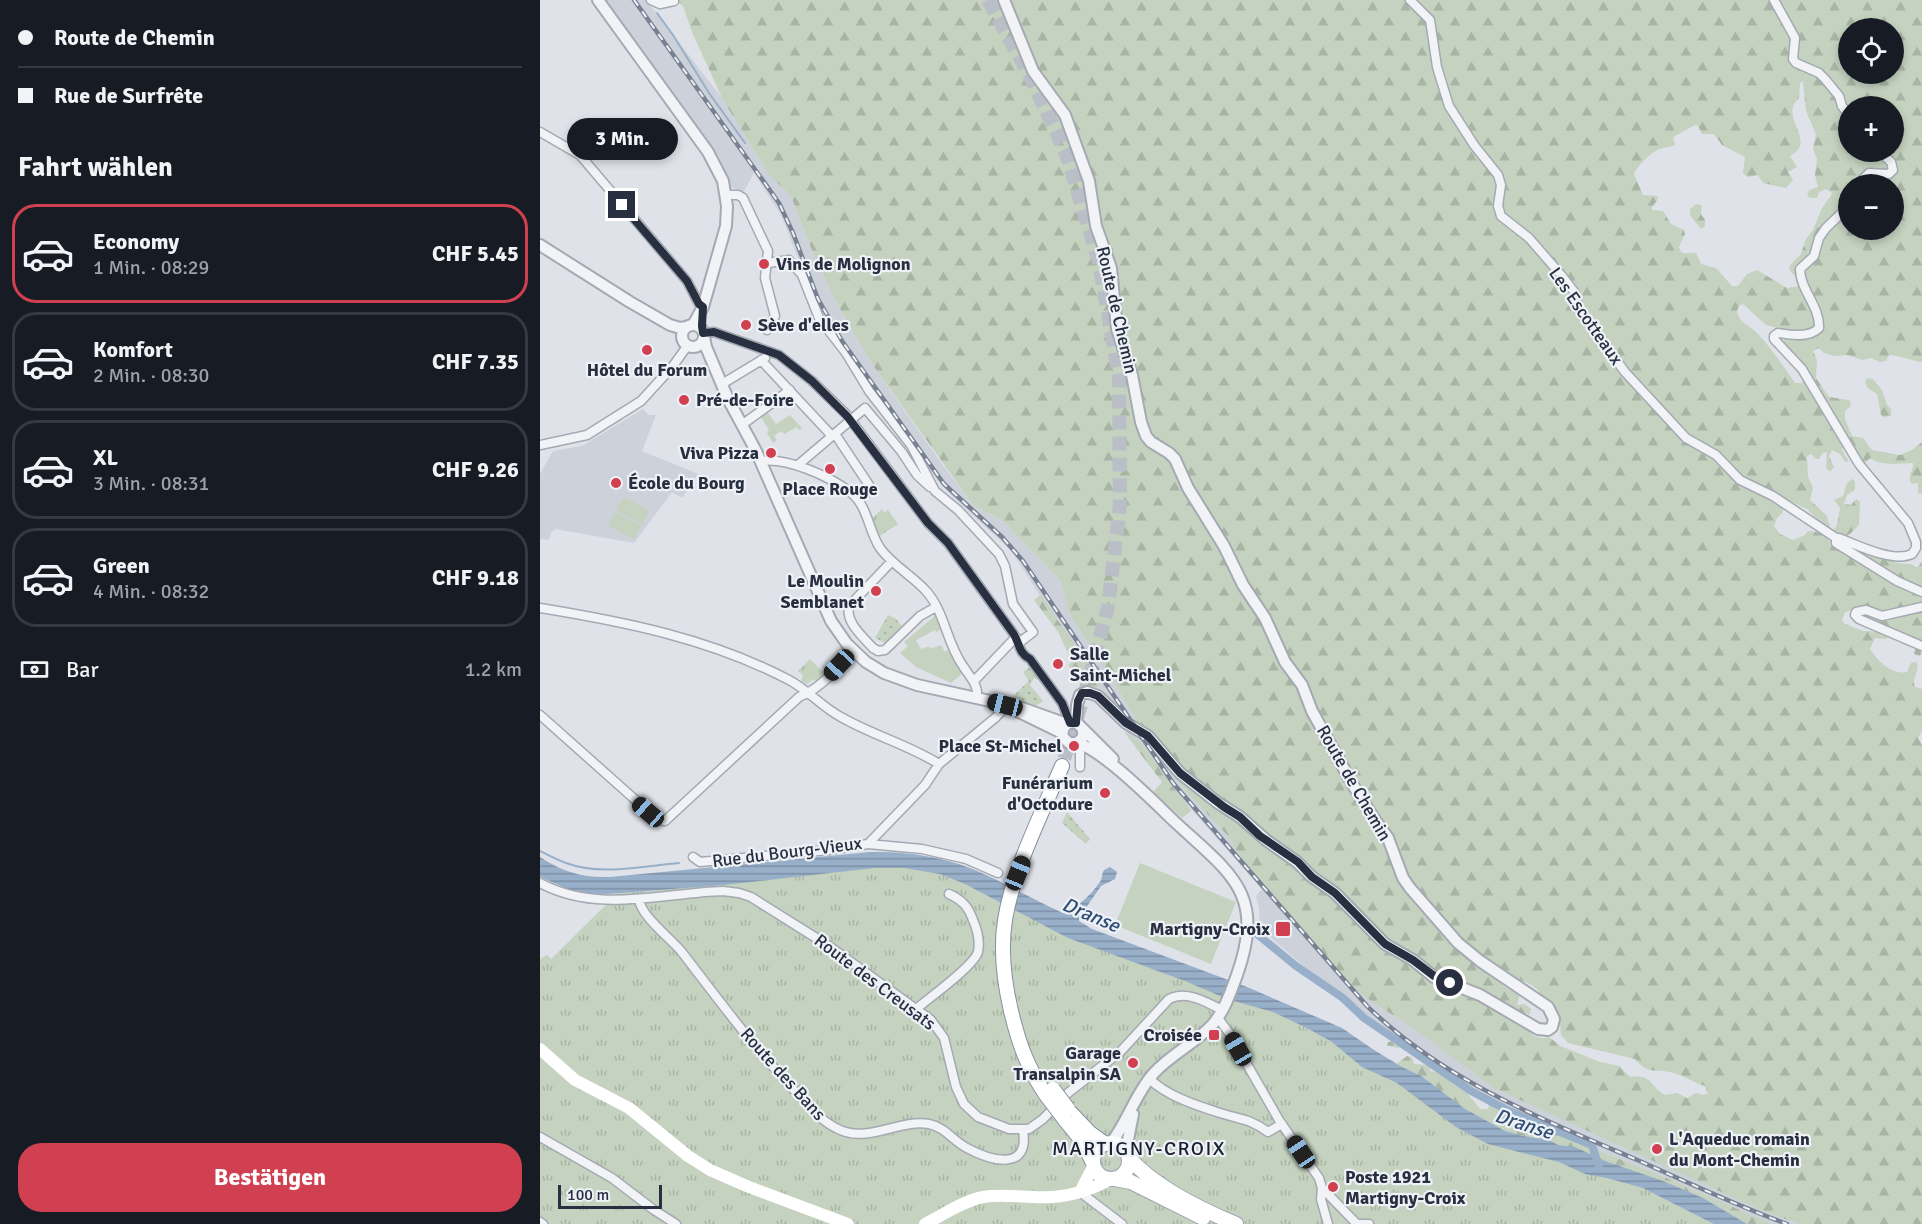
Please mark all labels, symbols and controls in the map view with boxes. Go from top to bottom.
map controls [1838,18,1904,240]
button: locate [1838,18,1904,84]
text: Route de Chemin [54,24,215,51]
text: Rue de Surfrête [54,82,203,109]
button: + [1838,96,1904,162]
callout: 3 Min. [566,118,678,160]
text: 3 Min. [595,126,650,151]
text: Fahrt wählen [18,151,173,184]
button: − [1838,174,1904,240]
route end [608,191,635,218]
icon: car [21,227,75,281]
text: Economy [93,228,179,255]
text: CHF 5.45 [432,240,519,267]
street label: Route de Chemin [1092,244,1142,376]
place label: Vins de Molignon [776,253,911,275]
text: 1 Min. · 08:29 [93,255,209,280]
marker: Vins de Molignon [757,257,771,271]
street label: Les Escotteaux [1544,263,1628,370]
place label: Sève d'elles [758,314,849,336]
marker: Sève d'elles [739,318,753,332]
icon: car [21,335,75,389]
text: Komfort [93,336,173,363]
marker: Hôtel du Forum [640,343,654,357]
text: CHF 7.35 [432,348,519,375]
place label: Hôtel du Forum [587,359,707,381]
text: 2 Min. · 08:30 [93,363,209,388]
place label: Pré-de-Foire [696,389,794,411]
marker: Pré-de-Foire [677,393,691,407]
place label: Viva Pizza [680,442,759,464]
icon: car [21,443,75,497]
text: XL [93,444,118,471]
marker: Viva Pizza [764,446,778,460]
text: CHF 9.26 [432,456,519,483]
marker: Place Rouge [823,462,837,476]
text: 3 Min. · 08:31 [93,471,209,496]
place label: École du Bourg [628,472,745,494]
marker: École du Bourg [609,476,623,490]
place label: Place Rouge [782,478,878,500]
icon: car [21,551,75,605]
text: Green [93,552,150,579]
text: CHF 9.18 [432,564,519,591]
place label: Le Moulin Semblanet [780,570,864,613]
text: 4 Min. · 08:32 [93,579,209,604]
marker: Le Moulin Semblanet [869,584,883,598]
place label: Salle Saint-Michel [1070,643,1172,686]
car [820,646,858,684]
icon: cash [18,653,51,686]
text: Bar [66,656,99,683]
text: 1.2 km [465,657,522,682]
marker: Salle Saint-Michel [1051,657,1065,671]
car [985,692,1025,718]
street label: Route de Chemin [1312,721,1396,845]
place label: Place St-Michel [938,735,1062,757]
marker: Place St-Michel [1067,739,1081,753]
place label: Funérarium d'Octodure [1002,772,1093,815]
marker: Funérarium d'Octodure [1098,786,1112,800]
car [629,793,667,831]
street label: Rue du Bourg-Vieux [711,832,864,872]
car [1003,853,1033,893]
water label: Dranse [1059,892,1124,939]
place label: Martigny-Croix [1149,918,1270,940]
marker: Martigny-Croix [1274,920,1292,938]
street label: Route des Creusats [810,929,940,1035]
route start [1436,969,1463,996]
street label: Route des Bans [736,1023,830,1125]
place label: Croisée [1143,1024,1202,1046]
marker: Croisée [1207,1028,1221,1042]
car [1221,1029,1255,1069]
place label: Garage Transalpin SA [1013,1042,1122,1085]
marker: Garage Transalpin SA [1126,1056,1140,1070]
water label: Dranse [1492,1103,1557,1145]
place label: L'Aqueduc romain du Mont-Chemin [1669,1128,1810,1171]
car [1283,1132,1319,1172]
district label: MARTIGNY-CROIX [1052,1136,1226,1161]
marker: L'Aqueduc romain du Mont-Chemin [1650,1142,1664,1156]
button: Bestätigen [18,1143,522,1212]
place label: Poste 1921 Martigny-Croix [1345,1166,1466,1209]
marker: Poste 1921 Martigny-Croix [1326,1180,1340,1194]
scale bar [558,1182,662,1210]
text: 100 m [567,1185,609,1205]

